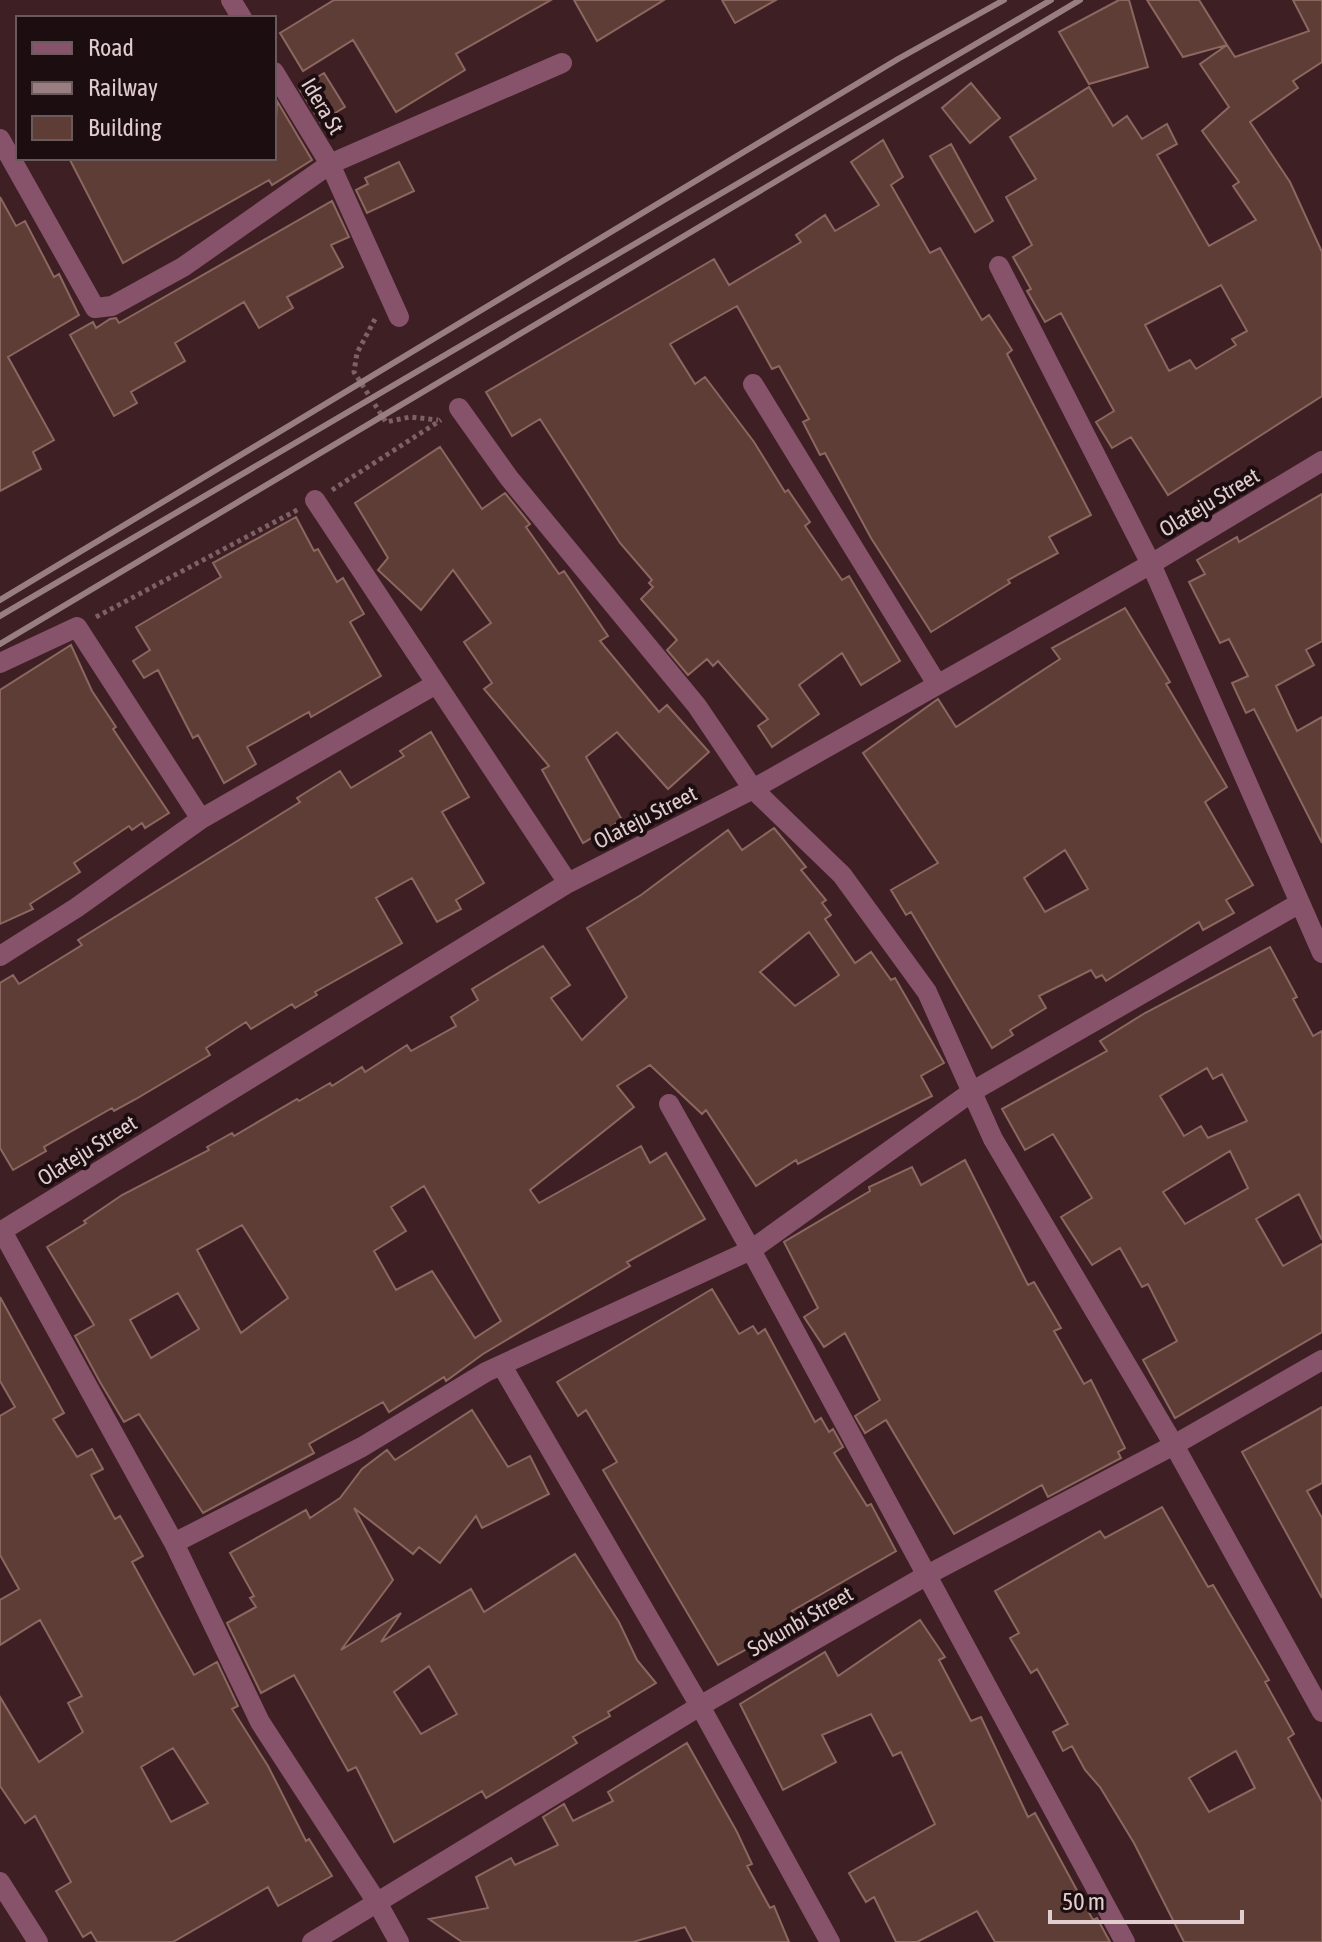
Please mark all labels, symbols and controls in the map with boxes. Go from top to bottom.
legend [16,16,276,160]
text: Road [88,34,134,61]
street label: Idera St [296,73,350,139]
text: Railway [88,74,158,101]
text: Building [88,114,162,141]
street label: Olateju Street [1154,462,1264,542]
street label: Olateju Street [589,780,701,854]
street label: Olateju Street [33,1109,141,1191]
street label: Sokunbi Street [743,1580,857,1662]
scale bar [1050,1874,1242,1924]
text: 50 m [1062,1888,1105,1915]

